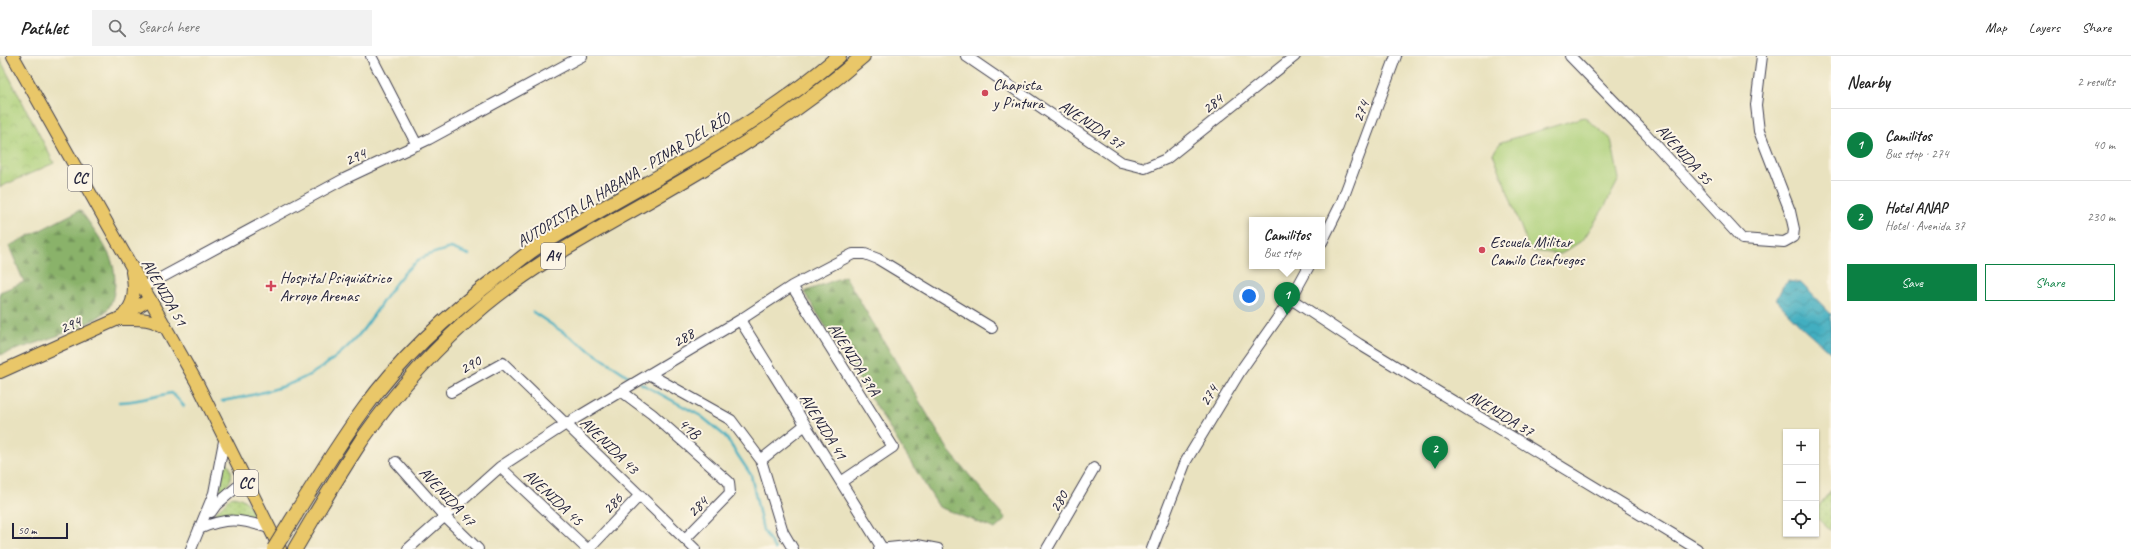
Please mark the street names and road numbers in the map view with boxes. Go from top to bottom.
street label: 284 [1198,88,1229,118]
street label: AVENIDA 37 [1055,96,1128,154]
street label: 274 [1348,96,1375,125]
street label: AUTOPISTA LA HABANA - PINAR DEL RÍO [513,107,735,252]
street label: AVENIDA 35 [1652,120,1717,190]
street label: 294 [341,143,371,171]
road number: CC [68,165,92,191]
road number: A4 [541,243,565,269]
street label: AVENIDA 51 [137,255,192,330]
street label: 294 [56,311,86,338]
street label: AVENIDA 39A [824,319,885,401]
street label: 288 [669,323,699,352]
street label: 290 [456,350,486,379]
street label: 274 [1195,380,1224,410]
street label: AVENIDA 37 [1464,386,1538,442]
street label: AVENIDA 41 [795,390,852,464]
street label: AVENIDA 43 [576,413,644,480]
street label: 41B [674,414,706,445]
street label: AVENIDA 47 [415,463,480,531]
street label: AVENIDA 45 [519,465,588,531]
road number: CC [234,470,258,496]
street label: 280 [1045,486,1074,516]
street label: 286 [598,488,628,518]
street label: 284 [683,491,714,521]

